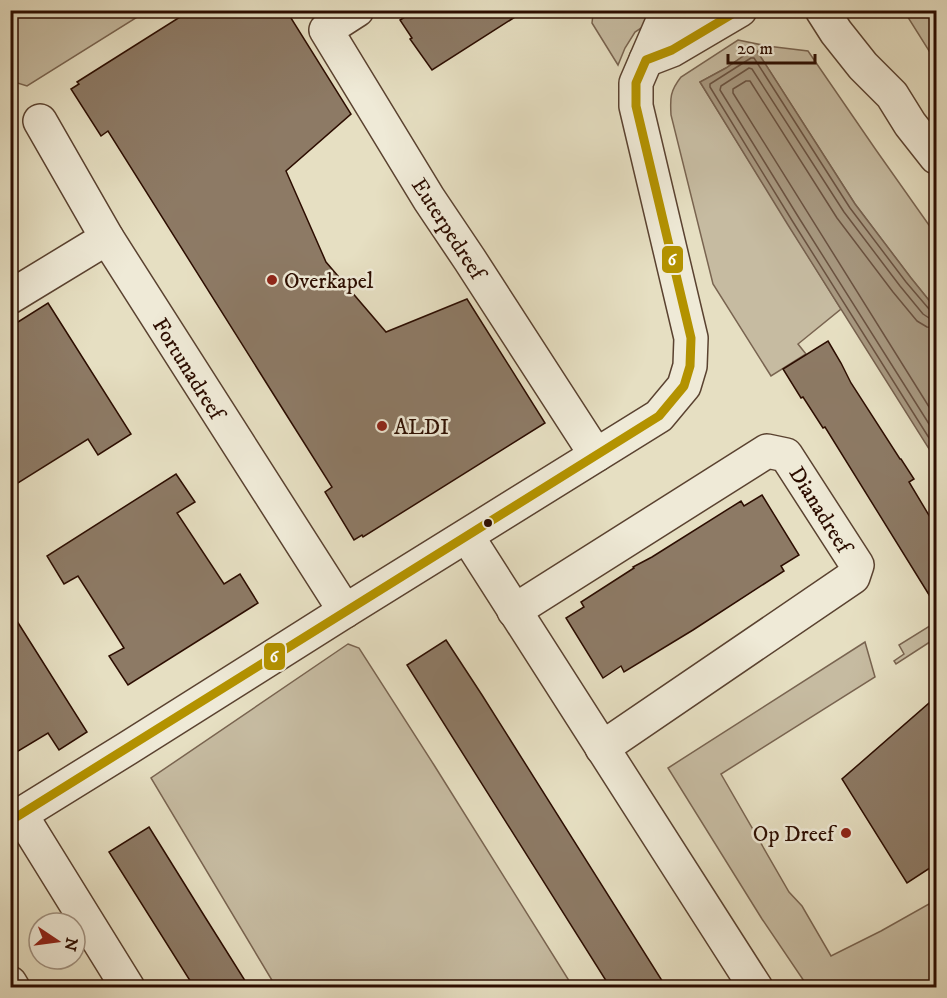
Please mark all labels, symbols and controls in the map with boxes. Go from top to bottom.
scale bar [728,27,815,65]
text: 20 m [737,38,773,60]
street label: Euterpedreef [405,173,493,288]
line badge: 6 [661,245,684,274]
text: 6 [668,250,678,270]
place label: Overkapel [284,268,374,295]
marker: Overkapel [265,273,279,287]
street label: Fortunadreef [146,313,232,428]
place label: ALDI [394,414,449,441]
marker: ALDI [375,419,389,433]
street label: Dianadreef [783,462,859,561]
unlabelled marker [482,517,494,529]
line badge: 6 [263,642,286,671]
text: 6 [270,647,280,667]
place label: Op Dreef [753,821,838,848]
marker: Op Dreef [839,826,853,840]
north arrow [27,911,87,971]
text: N [59,935,82,953]

